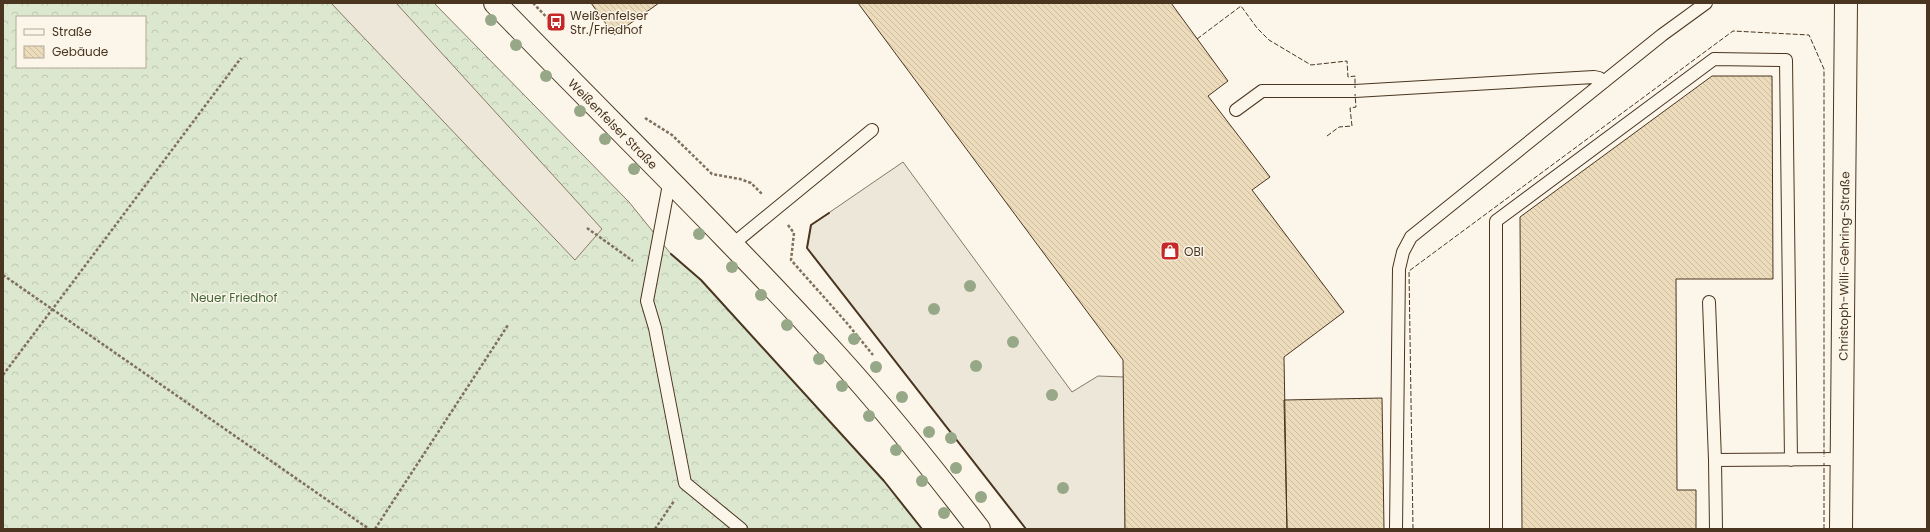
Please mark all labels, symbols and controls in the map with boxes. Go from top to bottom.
place label: Weißenfelser Str./Friedhof [570,7,648,38]
bus stop icon: Weißenfelser Str./Friedhof [545,11,567,33]
legend [16,16,146,68]
text: Straße [52,23,92,40]
text: Gebäude [52,43,108,60]
street label: Weißenfelser Straße [565,75,662,173]
street label: Christoph-Willi-Gehring-Straße [1834,171,1853,361]
shop icon: OBI [1159,240,1181,262]
place label: OBI [1184,243,1204,260]
park label: Neuer Friedhof [190,289,278,306]

